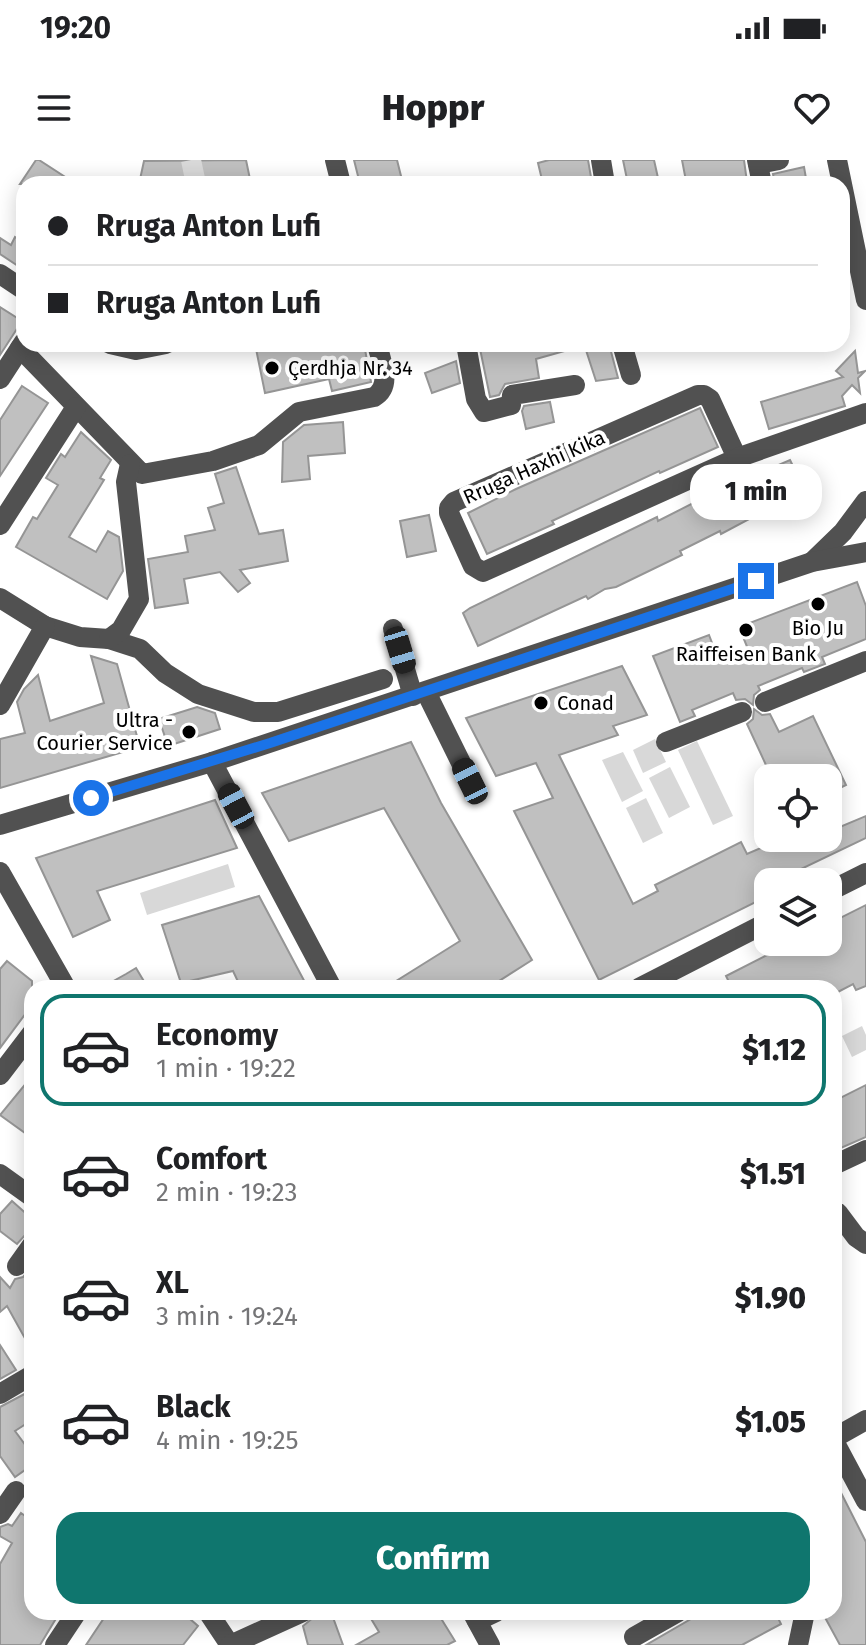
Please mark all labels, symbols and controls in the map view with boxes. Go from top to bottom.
text: 19:20 [40,10,111,46]
icon: menu [32,86,76,130]
text: Hoppr [382,86,484,130]
icon: heart [790,86,834,130]
text: Rruga Anton Lufi [96,208,321,244]
text: Rruga Anton Lufi [96,285,321,321]
place label: Çerdhja Nr. 34 [288,356,413,381]
marker: Çerdhja Nr. 34 [263,359,281,377]
street label: Rruga Haxhi Kika [459,425,609,509]
callout: 1 min [690,465,822,521]
text: 1 min [725,476,787,507]
route end [738,563,774,599]
marker: Bio Ju [809,595,827,613]
place label: Bio Ju [792,616,844,640]
marker: Raiffeisen Bank [737,621,755,639]
car [382,624,418,676]
place label: Raiffeisen Bank [676,642,817,666]
place label: Conad [557,691,614,715]
marker: Conad [532,694,550,712]
place label: Ultra - Courier Service [37,708,173,755]
marker: Ultra - Courier Service [180,723,198,741]
car [449,754,491,808]
map controls [754,764,842,956]
button: locate [754,764,842,852]
car [214,779,258,833]
route start [73,780,109,816]
button: layers [754,868,842,956]
icon: car [60,1014,132,1086]
text: Economy [156,1017,278,1053]
text: $1.12 [742,1032,806,1068]
text: 1 min · 19:22 [156,1053,296,1084]
icon: car [60,1138,132,1210]
text: Comfort [156,1141,267,1177]
text: $1.51 [740,1156,806,1192]
text: 2 min · 19:23 [156,1177,298,1208]
icon: car [60,1262,132,1334]
text: XL [156,1265,189,1301]
text: $1.90 [735,1280,806,1316]
text: 3 min · 19:24 [156,1301,298,1332]
icon: car [60,1386,132,1458]
text: Black [156,1389,231,1425]
text: $1.05 [735,1404,806,1440]
text: 4 min · 19:25 [156,1425,299,1456]
button: Confirm [56,1512,810,1604]

